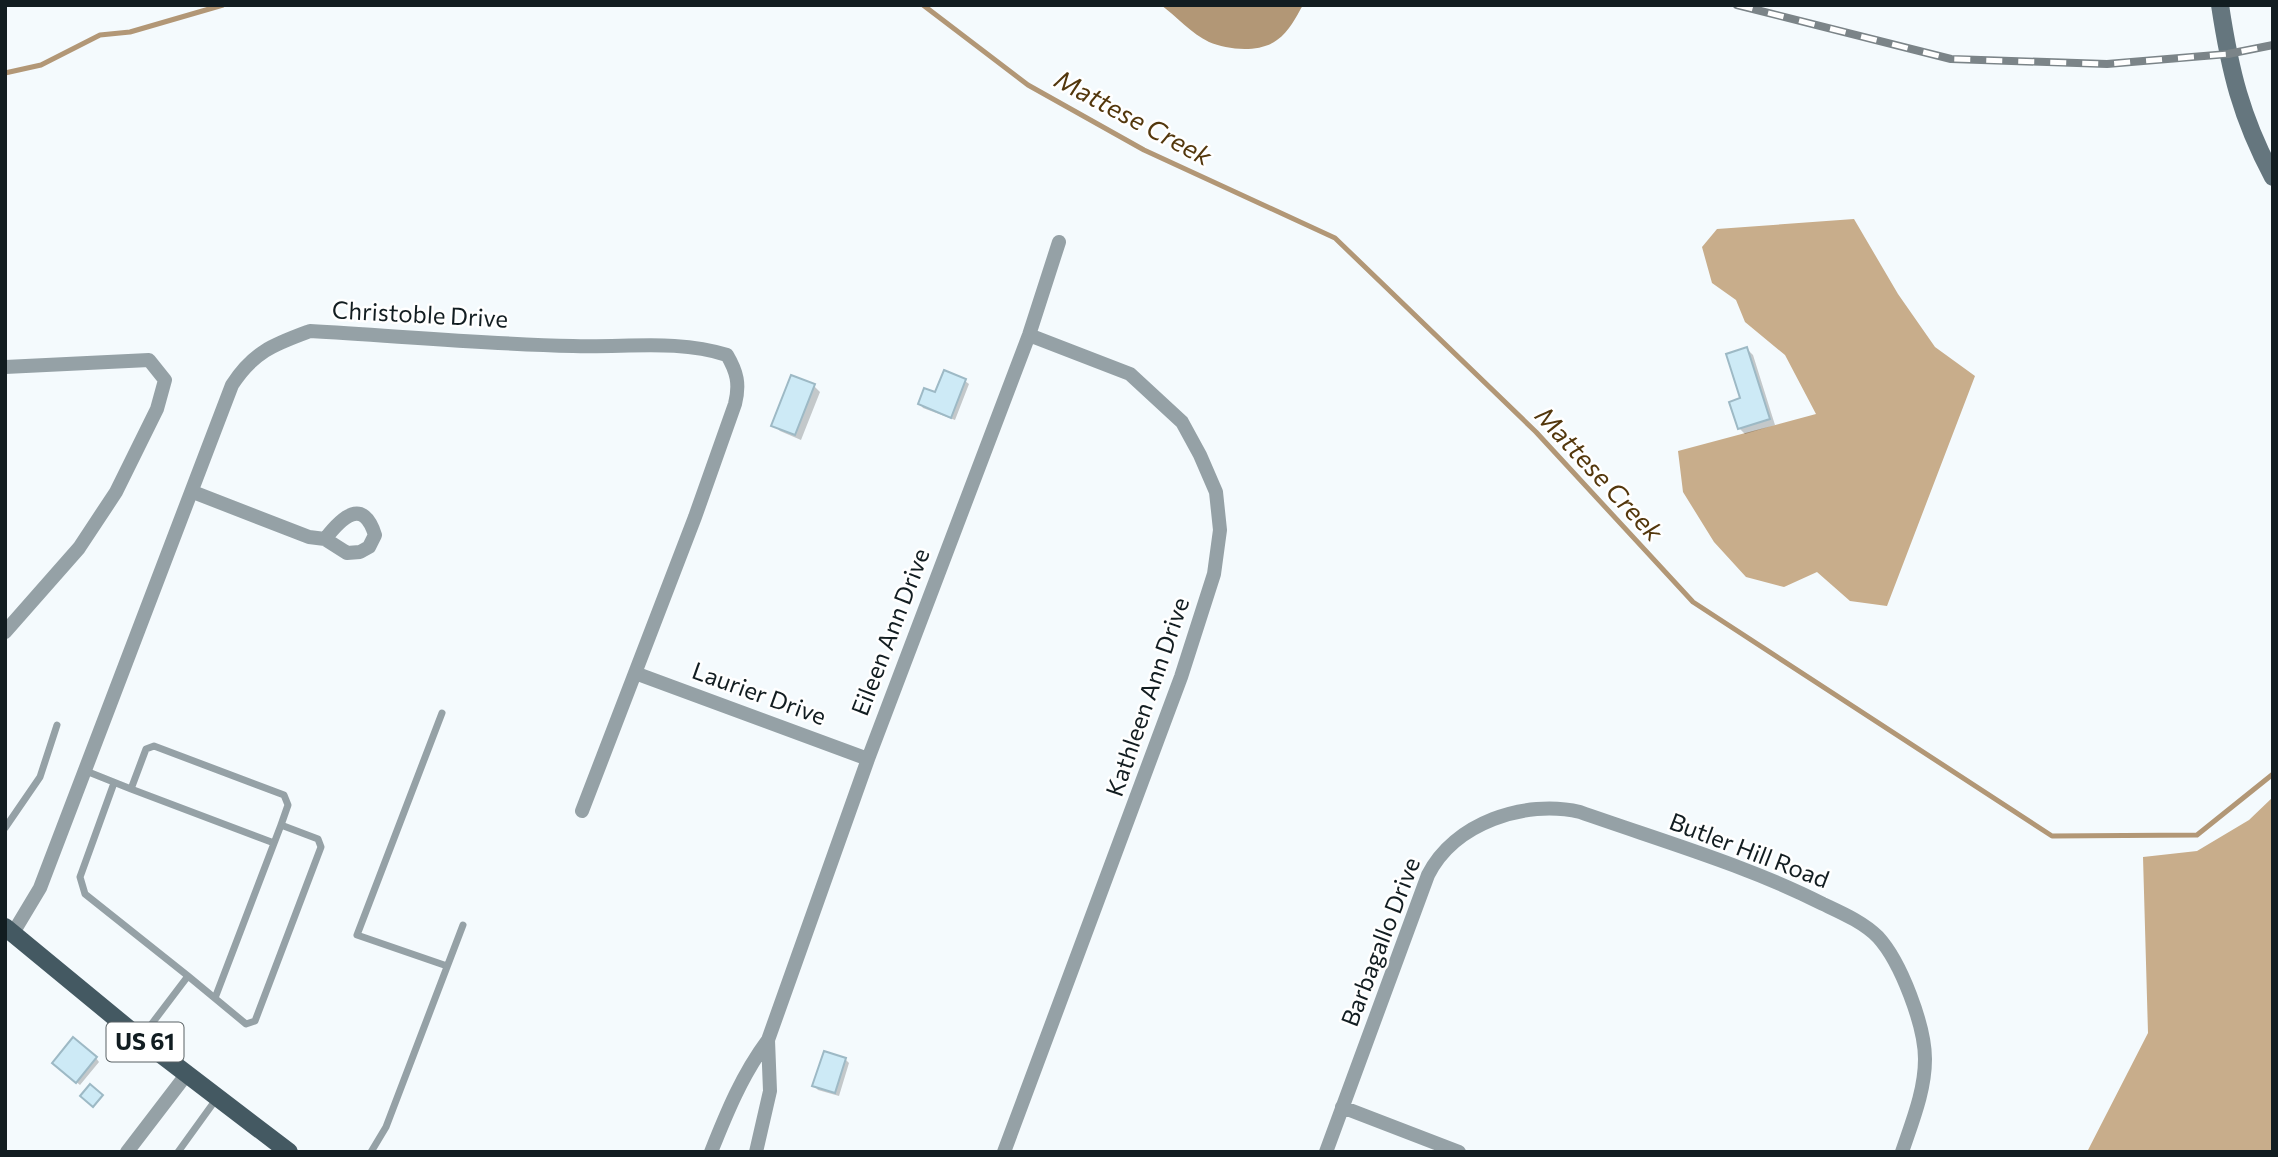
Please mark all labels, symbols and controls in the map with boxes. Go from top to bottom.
water label: Mattese Creek [1050,62,1218,171]
street label: Christoble Drive [331,294,509,333]
water label: Mattese Creek [1530,399,1671,547]
street label: Eileen Ann Drive [844,544,935,719]
street label: Kathleen Ann Drive [1099,593,1194,800]
street label: Laurier Drive [689,655,830,730]
street label: Butler Hill Road [1666,806,1833,893]
street label: Barbagallo Drive [1334,853,1425,1030]
road number: US 61 [106,1023,184,1062]

